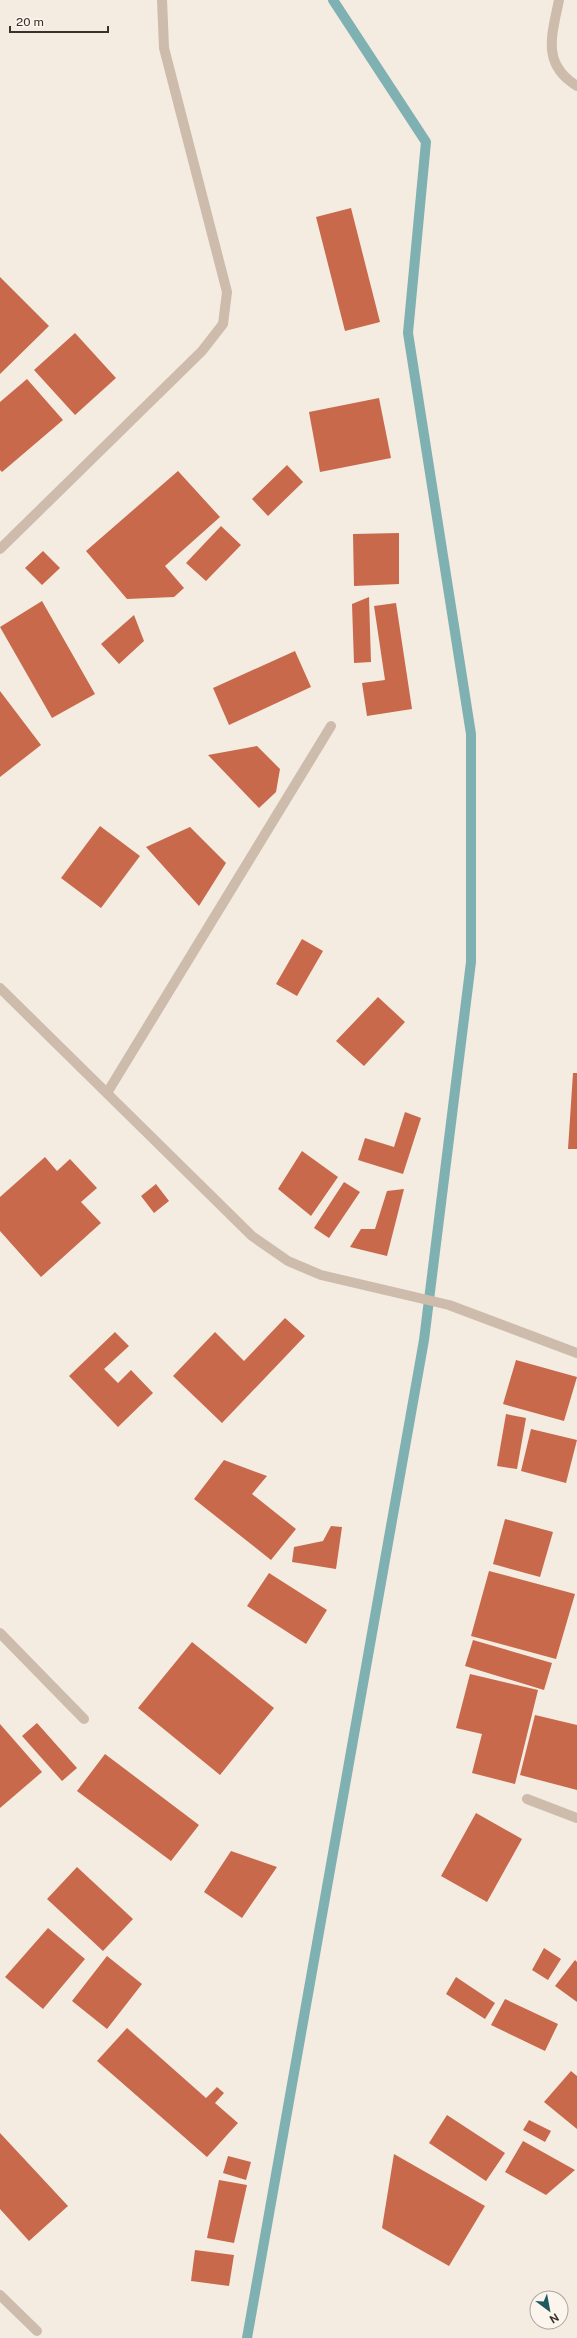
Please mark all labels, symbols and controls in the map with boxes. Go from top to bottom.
scale bar [10,8,108,34]
text: 20 m [16,15,44,29]
north arrow [529,2290,569,2330]
text: N [547,2311,561,2326]

